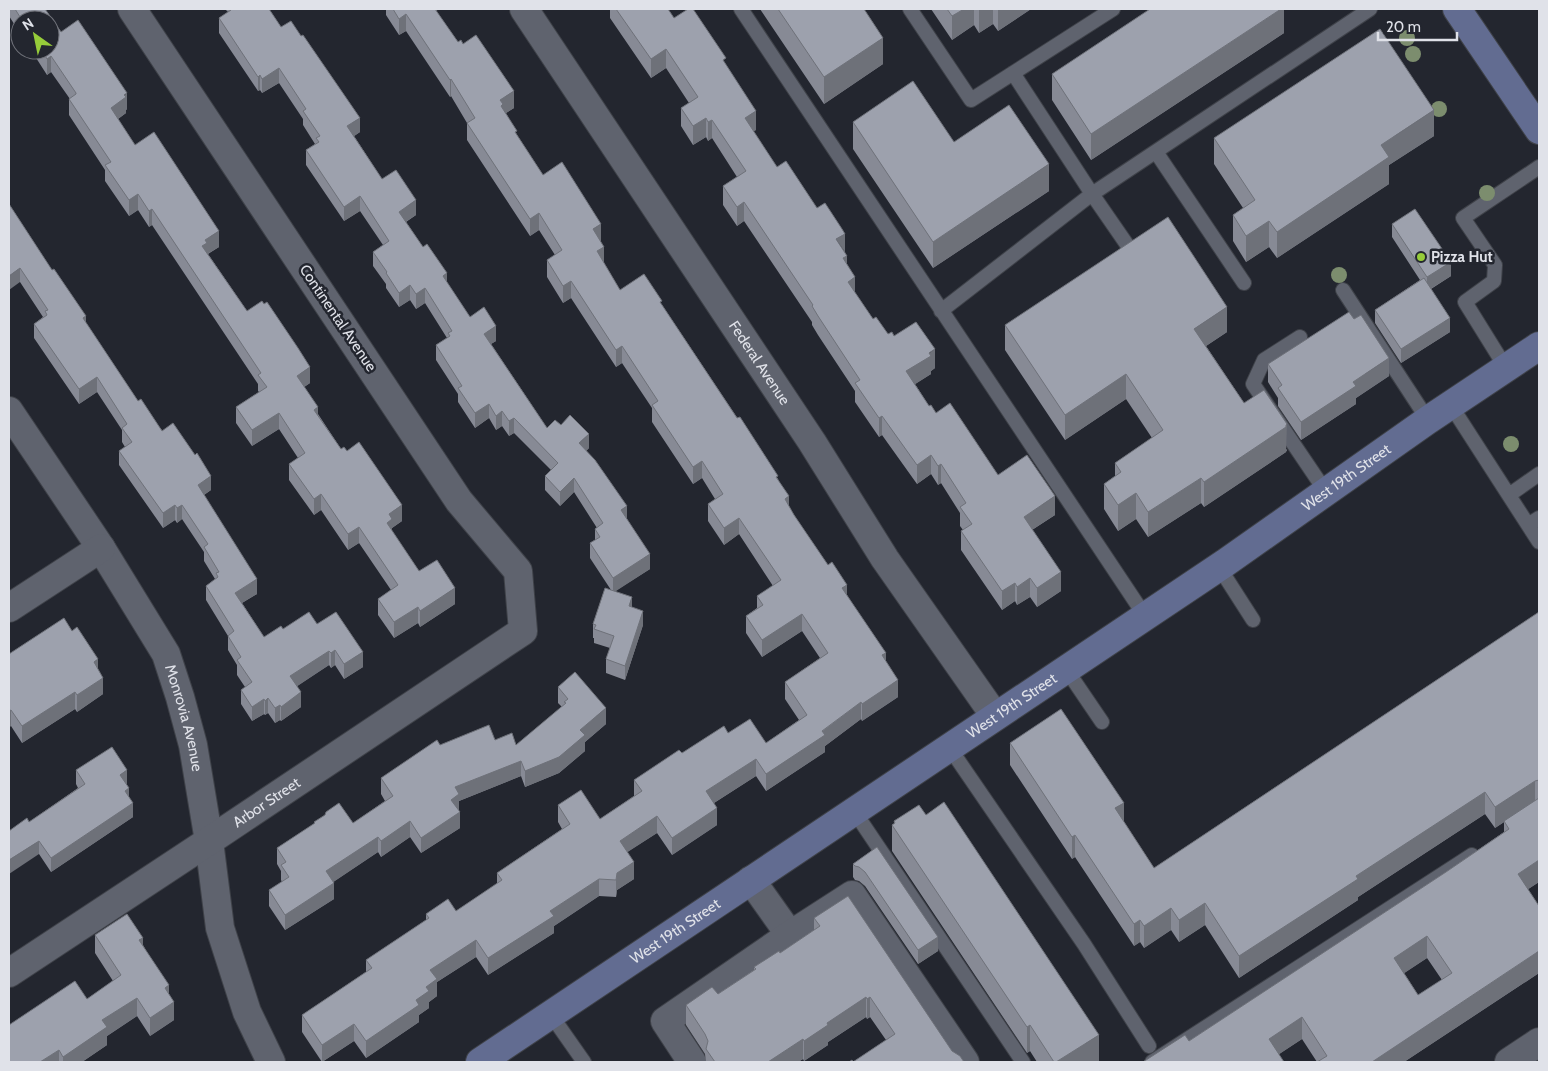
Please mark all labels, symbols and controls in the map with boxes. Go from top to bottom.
north arrow [10,10,60,60]
scale bar [1378,10,1457,42]
text: N [19,14,37,34]
text: 20 m [1386,18,1421,36]
place label: Pizza Hut [1431,248,1493,266]
marker: Pizza Hut [1415,251,1427,263]
street label: Continental Avenue [296,261,381,375]
street label: Federal Avenue [725,317,794,409]
street label: West 19th Street [1298,440,1394,515]
street label: Monrovia Avenue [161,662,206,773]
street label: West 19th Street [963,669,1060,742]
street label: Arbor Street [230,773,304,831]
street label: West 19th Street [627,895,724,968]

